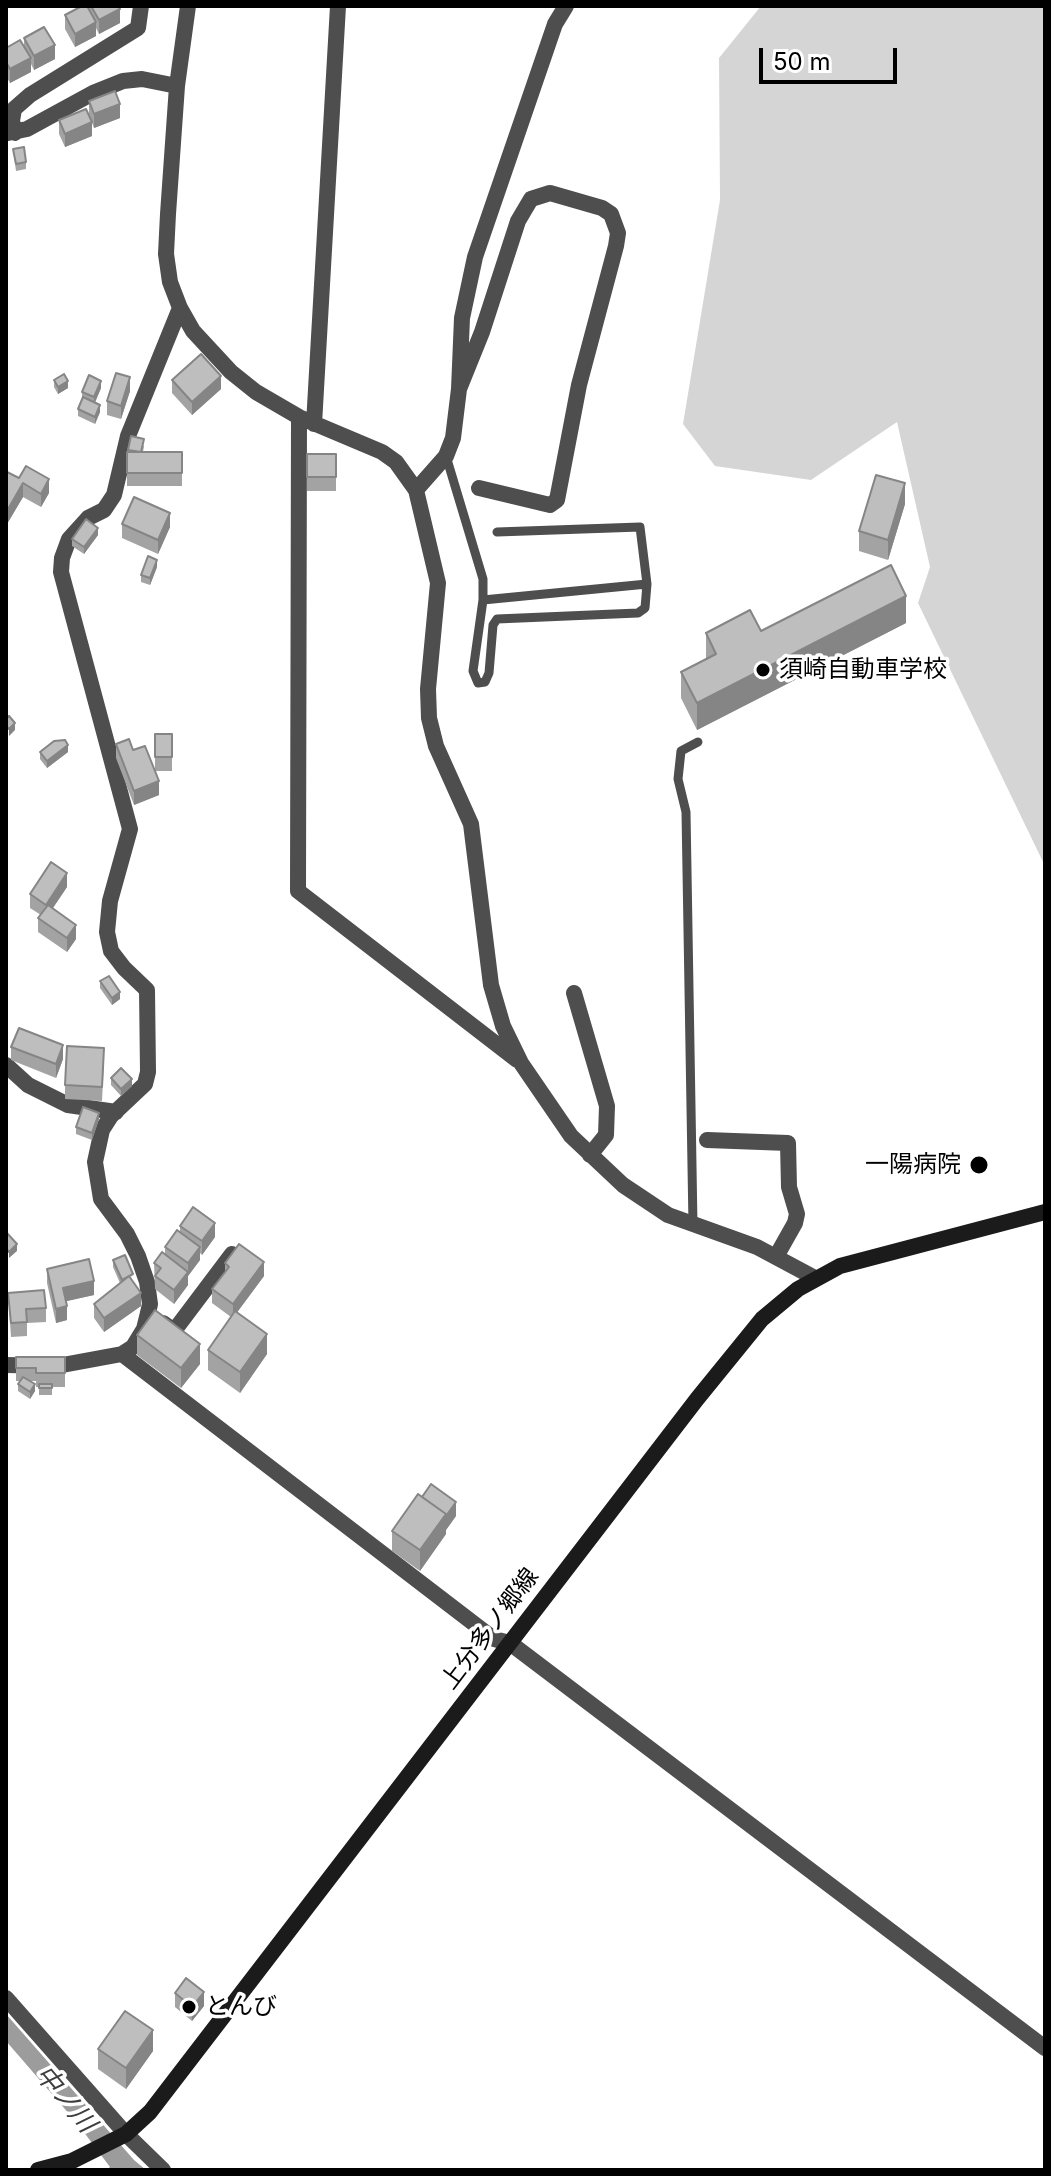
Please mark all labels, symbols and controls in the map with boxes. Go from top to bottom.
scale bar [763,32,901,82]
text: 50 m [773,47,831,76]
place label: 須崎自動車学校 [779,656,947,684]
marker: 須崎自動車学校 [754,661,772,679]
place label: 一陽病院 [865,1151,961,1179]
marker: 一陽病院 [968,1154,990,1176]
street label: 上分多ノ郷線 [435,1563,545,1695]
place label: とんび [205,1993,277,2021]
marker: とんび [180,1998,198,2016]
water label: 中ノ川 [28,2059,102,2139]

